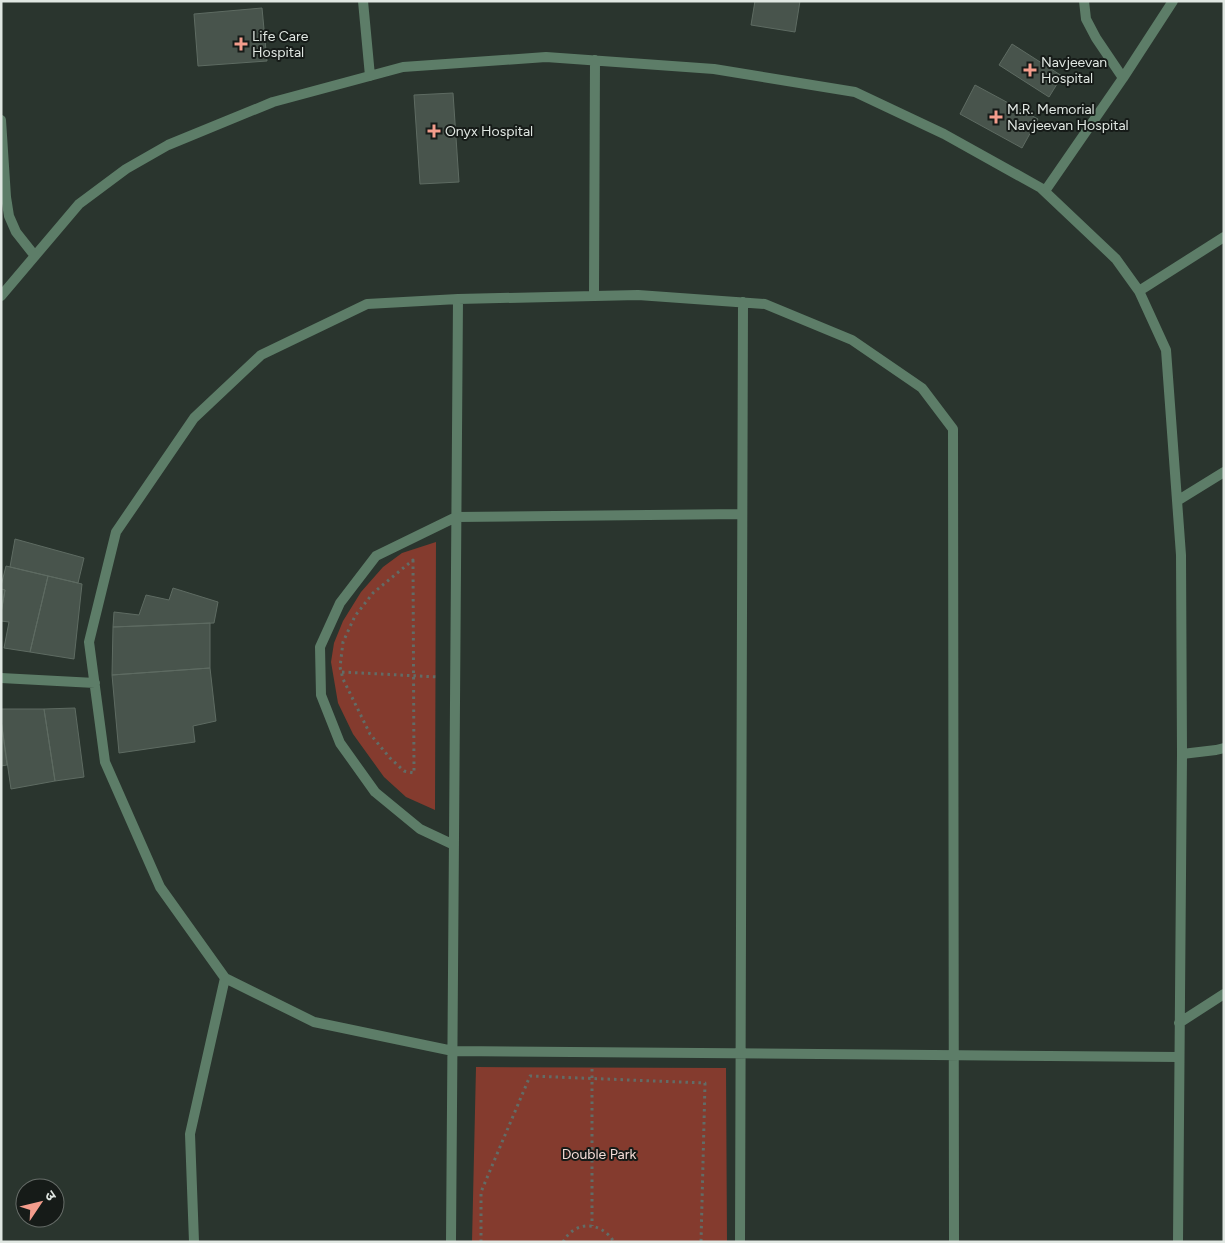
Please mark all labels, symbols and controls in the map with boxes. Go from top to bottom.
place label: Life Care Hospital [252,28,309,61]
marker: Life Care Hospital [234,37,248,51]
place label: Navjeevan Hospital [1041,54,1107,87]
marker: Navjeevan Hospital [1023,63,1037,77]
place label: M.R. Memorial Navjeevan Hospital [1007,101,1129,134]
marker: M.R. Memorial Navjeevan Hospital [989,110,1003,124]
place label: Onyx Hospital [445,123,533,140]
marker: Onyx Hospital [427,124,441,138]
park label: Double Park [562,1146,636,1163]
north arrow [15,1178,65,1228]
text: उ [41,1188,60,1205]

